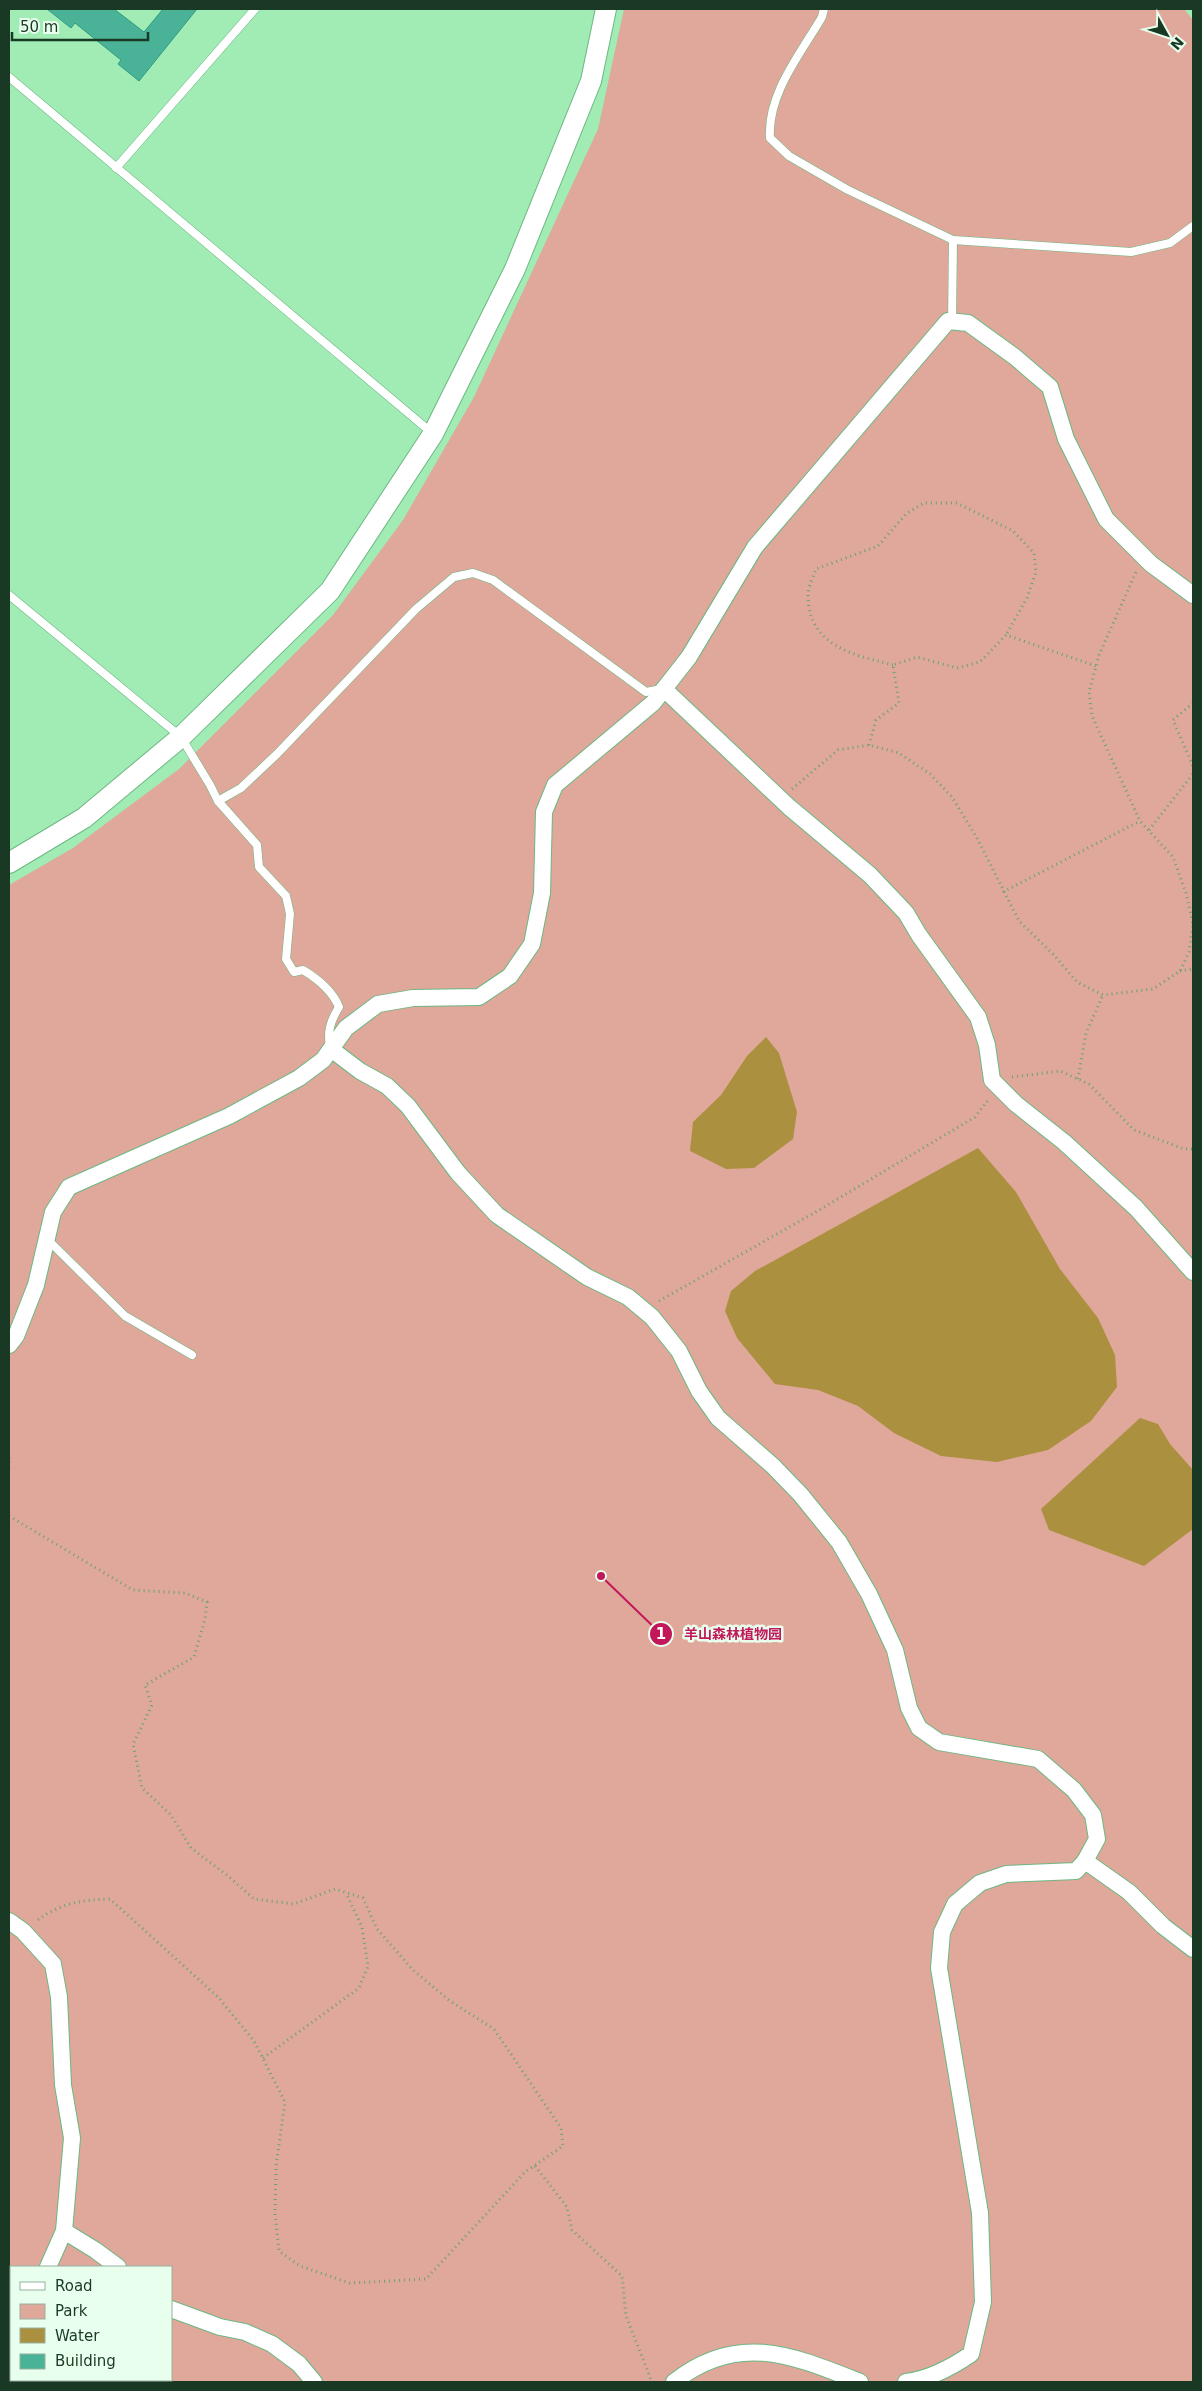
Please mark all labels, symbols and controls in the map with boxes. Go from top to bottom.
scale bar [12,10,149,42]
north arrow [1142,10,1192,60]
text: 50 m [20,18,58,36]
text: N [1167,34,1187,53]
callout: 羊山森林植物园 [649,1619,792,1648]
text: 1 [656,1625,666,1643]
text: 羊山森林植物园 [684,1626,782,1642]
legend [10,2266,172,2381]
text: Road [55,2277,93,2295]
text: Park [55,2302,88,2320]
text: Water [55,2327,100,2345]
text: Building [55,2352,116,2370]

